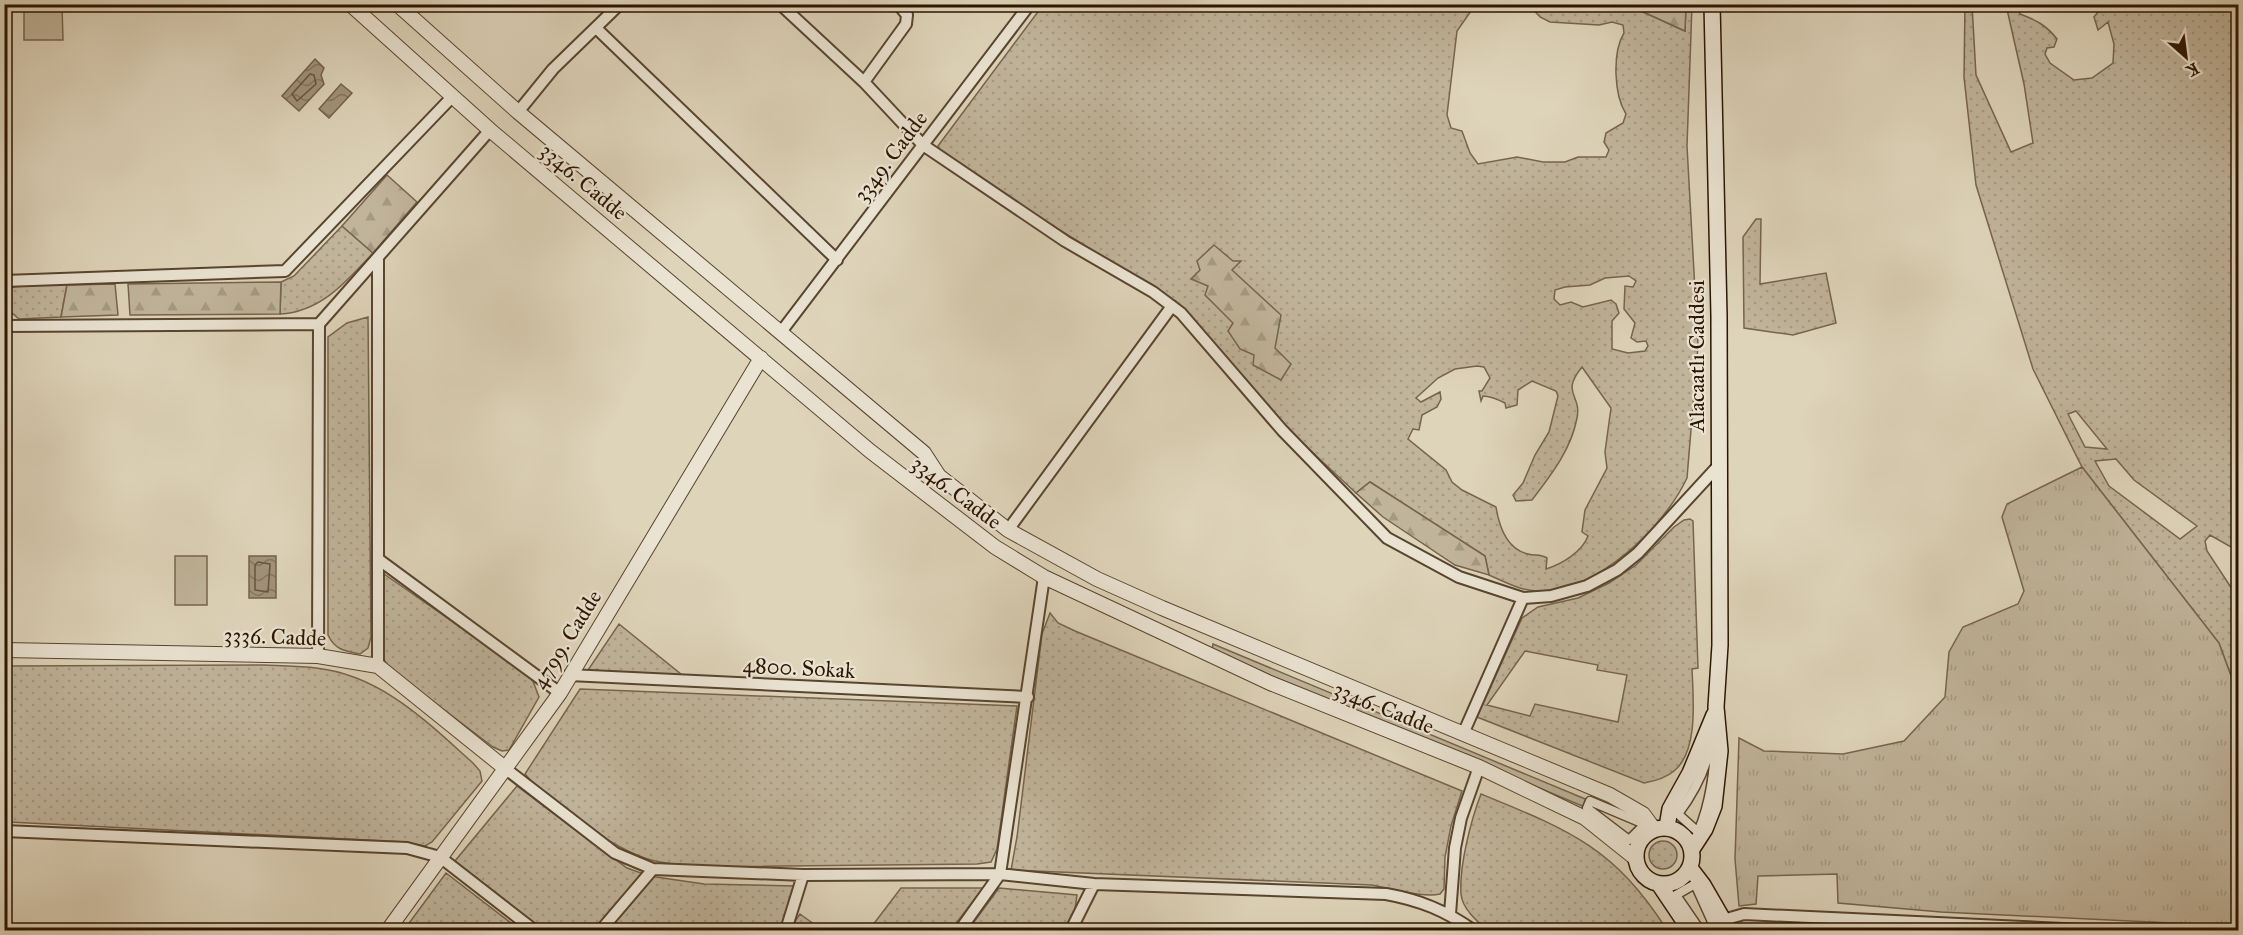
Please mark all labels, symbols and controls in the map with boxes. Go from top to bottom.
north arrow [2156,27,2216,87]
text: K [2183,59,2202,81]
street label: 3349. Cadde [848,106,933,207]
street label: 3346. Cadde [534,137,633,226]
street label: Alacaatlı Caddesi [1683,280,1710,433]
street label: 3346. Cadde [906,450,1007,535]
street label: 4799. Cadde [525,585,607,694]
street label: 3336. Cadde [223,621,327,652]
street label: 4800. Sokak [742,651,857,684]
street label: 3346. Cadde [1330,675,1438,740]

